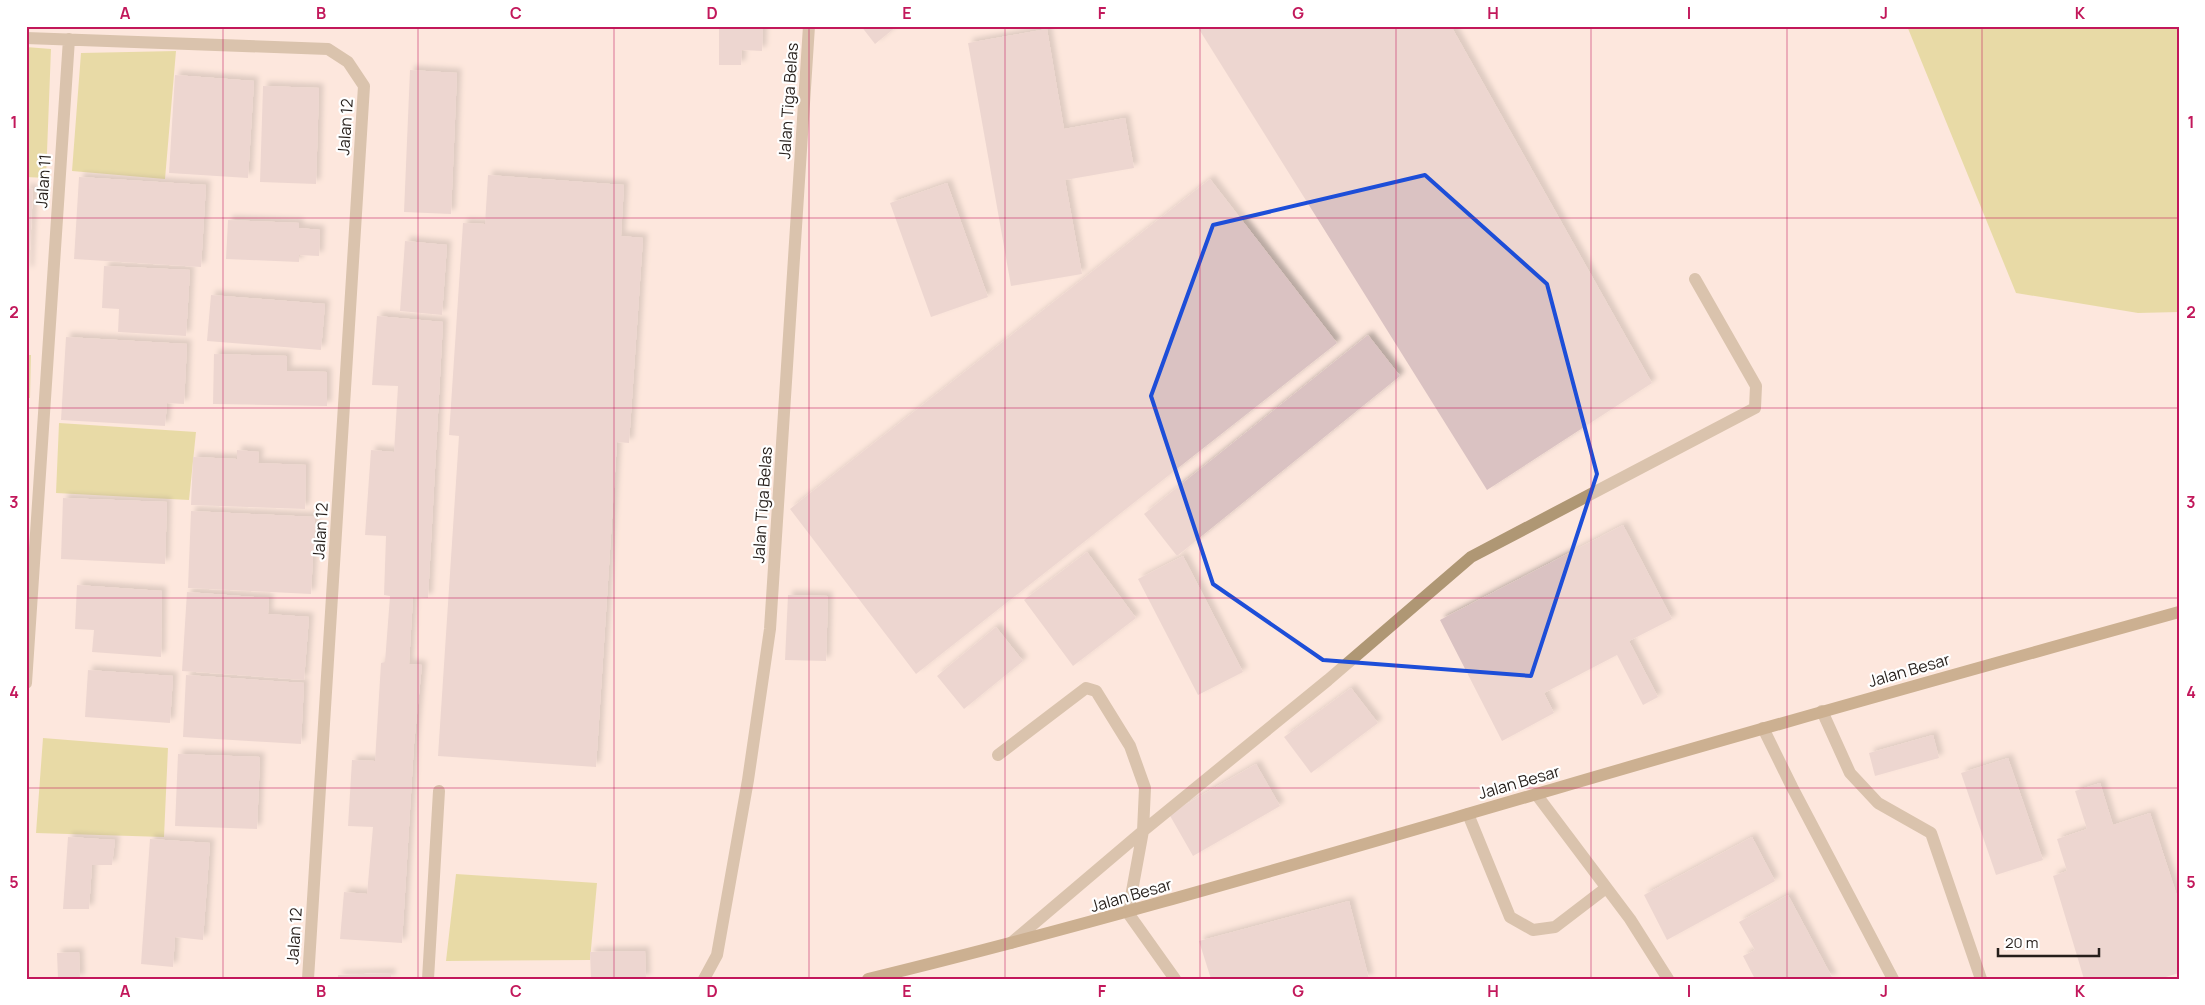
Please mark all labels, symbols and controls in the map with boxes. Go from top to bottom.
text: A [120,2,131,24]
text: B [316,2,326,24]
text: C [510,2,522,24]
text: D [706,2,718,24]
text: E [902,2,912,24]
text: F [1098,2,1107,24]
text: G [1292,2,1304,24]
text: H [1487,2,1499,24]
text: I [1687,2,1691,24]
text: J [1880,2,1888,24]
text: K [2075,2,2086,24]
street label: Jalan Tiga Belas [773,42,803,160]
street label: Jalan 12 [332,98,358,156]
text: 1 [10,111,18,133]
text: 1 [2187,111,2195,133]
street label: Jalan 11 [30,153,56,209]
text: 2 [9,301,19,323]
text: 2 [2186,301,2196,323]
street label: Jalan Tiga Belas [747,446,777,564]
text: 3 [9,491,19,513]
text: 3 [2186,491,2196,513]
street label: Jalan 12 [307,502,333,560]
street label: Jalan Besar [1866,648,1953,692]
text: 4 [9,681,19,703]
text: 4 [2186,681,2196,703]
street label: Jalan Besar [1476,760,1563,804]
text: 5 [9,871,19,893]
text: 5 [2186,871,2196,893]
street label: Jalan Besar [1088,873,1175,917]
street label: Jalan 12 [281,907,307,965]
scale bar [1998,925,2099,957]
text: 20 m [2005,932,2038,953]
text: A [120,980,131,1002]
text: B [316,980,326,1002]
text: C [510,980,522,1002]
text: D [706,980,718,1002]
text: E [902,980,912,1002]
text: F [1098,980,1107,1002]
text: G [1292,980,1304,1002]
text: H [1487,980,1499,1002]
text: I [1687,980,1691,1002]
text: J [1880,980,1888,1002]
text: K [2075,980,2086,1002]

